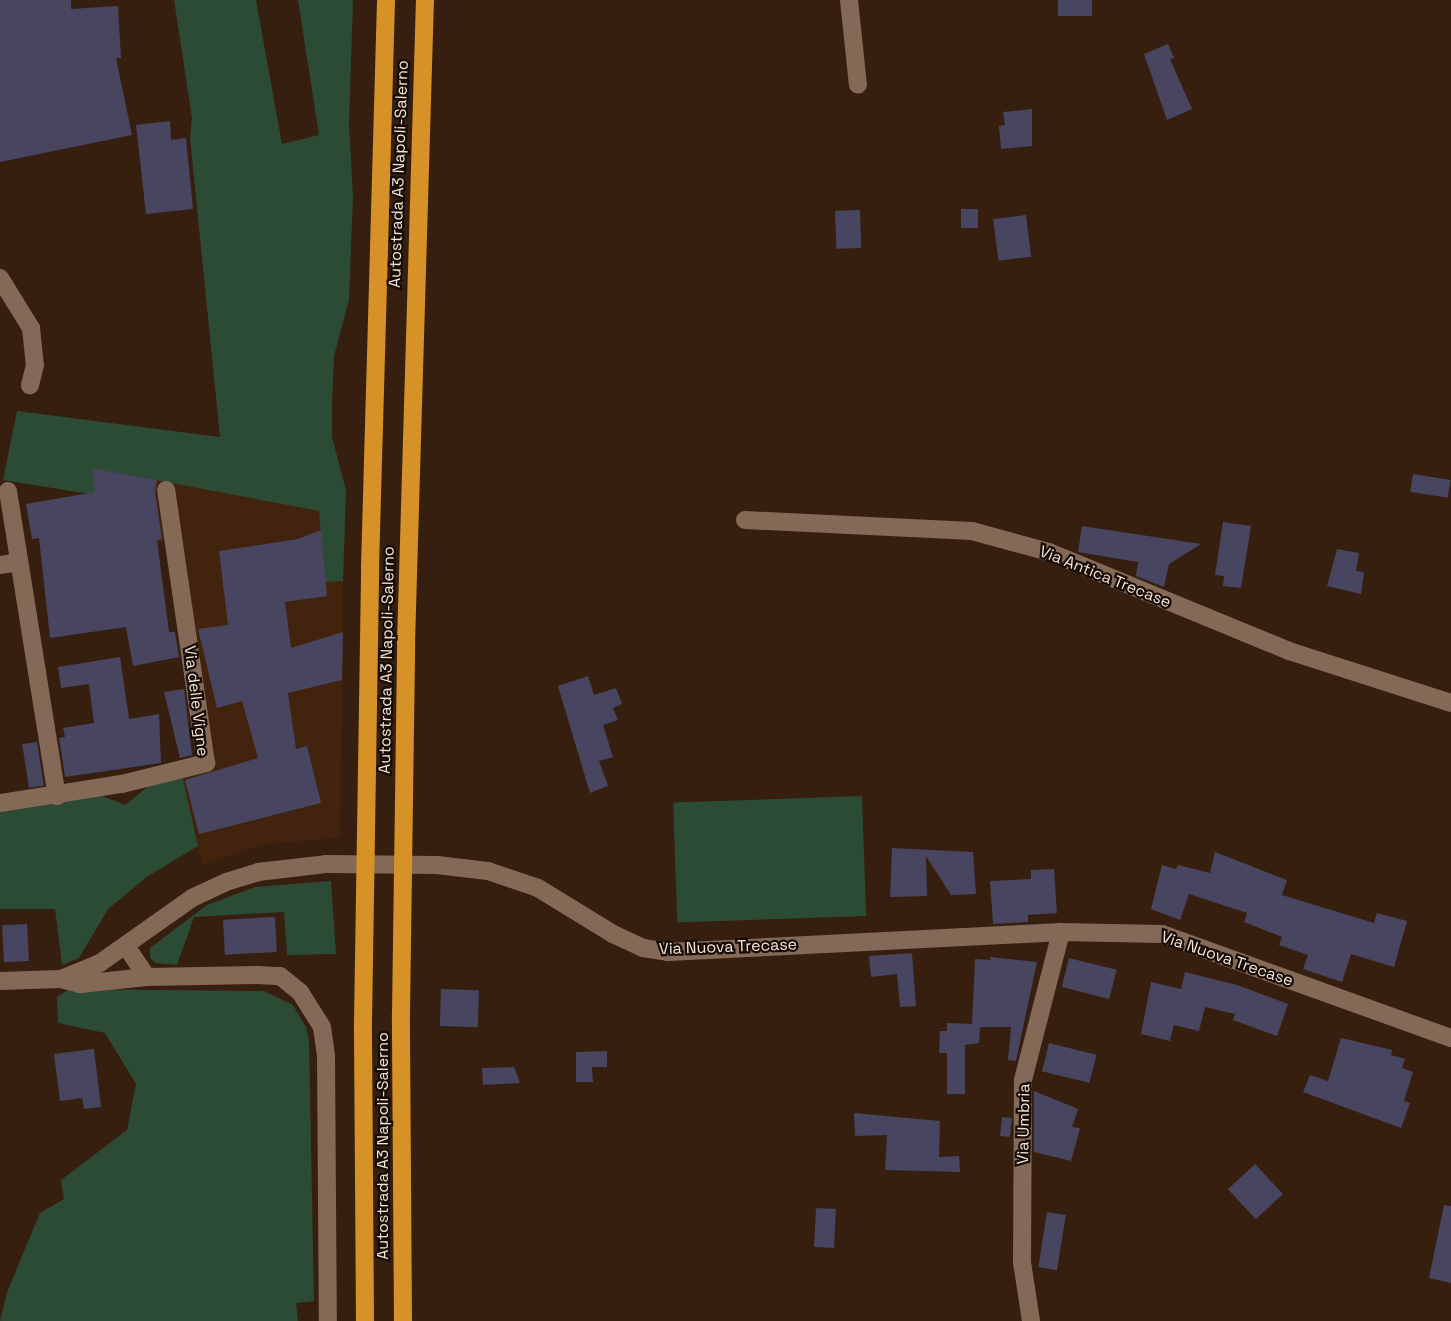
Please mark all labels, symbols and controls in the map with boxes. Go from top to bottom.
street label: Autostrada A3 Napoli-Salerno [385,60,413,288]
street label: Via Antica Trecase [1036,542,1174,612]
street label: Autostrada A3 Napoli-Salerno [375,546,399,774]
street label: Via delle Vigne [180,644,212,758]
street label: Via Nuova Trecase [1158,927,1296,991]
street label: Via Nuova Trecase [658,935,798,959]
street label: Autostrada A3 Napoli-Salerno [373,1032,393,1260]
street label: Via Umbria [1014,1083,1034,1165]

